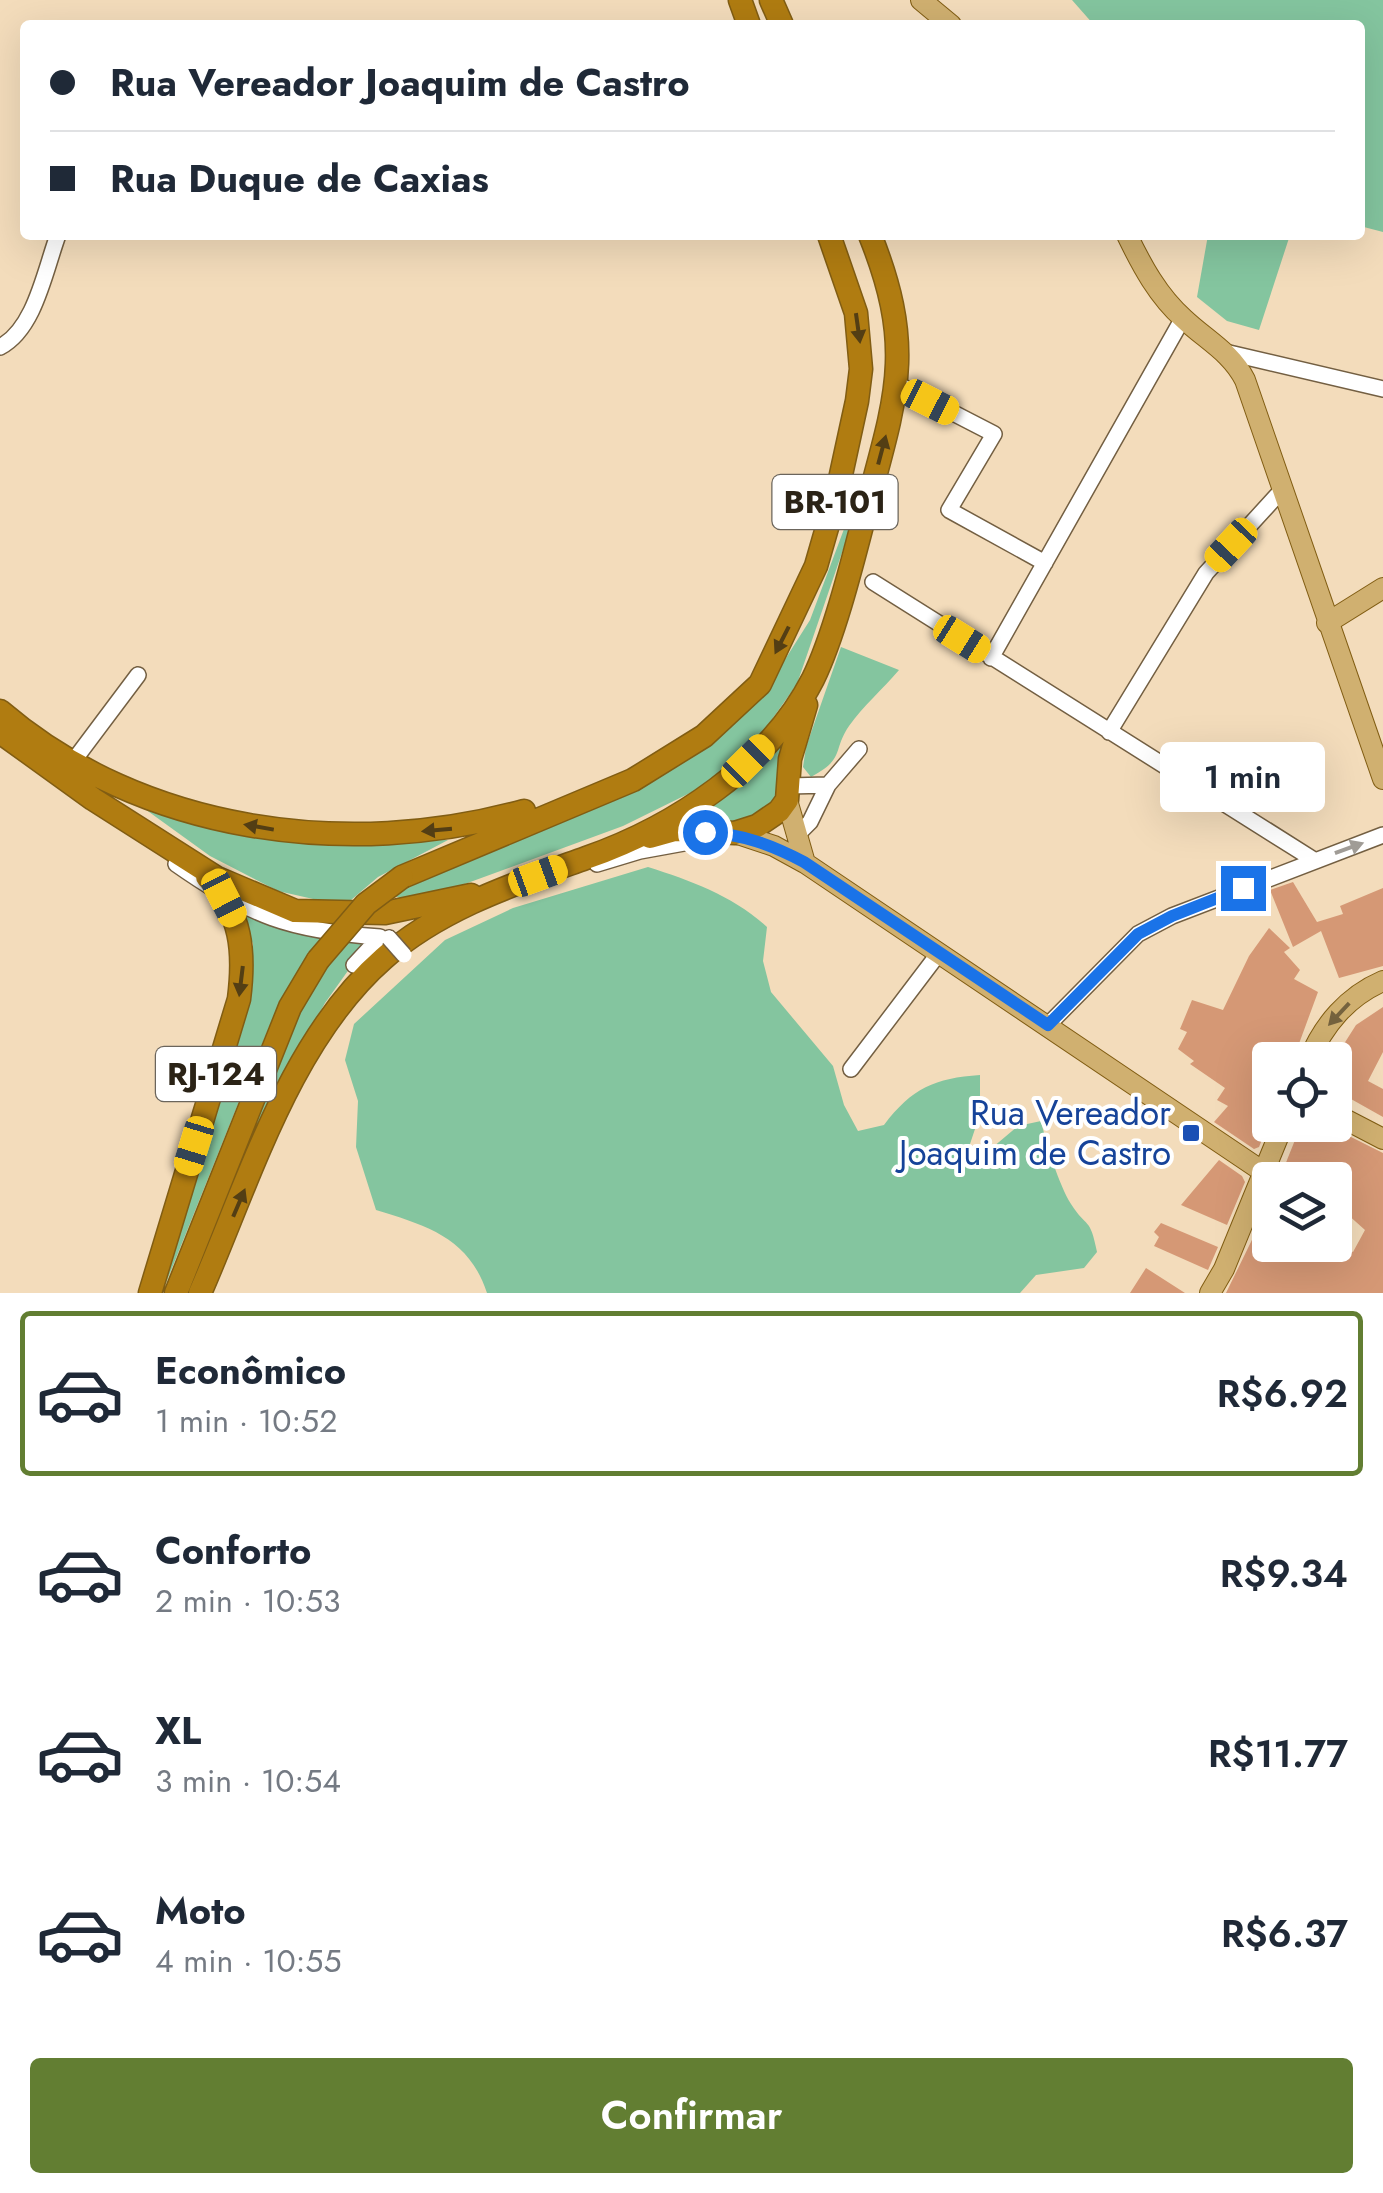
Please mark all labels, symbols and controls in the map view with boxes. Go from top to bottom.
text: Rua Vereador Joaquim de Castro [110,55,690,110]
text: Rua Duque de Caxias [110,151,489,206]
one-way arrow [850,313,866,344]
car [896,375,964,429]
one-way arrow [874,434,890,465]
road number: BR-101 [772,475,898,529]
car [1200,513,1262,577]
car [929,610,995,668]
one-way arrow [774,626,791,655]
car [716,729,780,793]
callout: 1 min [1160,743,1326,813]
text: 1 min [1204,754,1281,800]
route start [683,810,728,855]
one-way arrow [243,819,274,834]
one-way arrow [421,823,453,839]
one-way arrow [1334,839,1364,854]
car [505,852,571,900]
car [197,864,251,932]
route end [1221,866,1266,911]
one-way arrow [233,966,249,997]
one-way arrow [1328,1002,1351,1026]
map controls [1252,1042,1352,1262]
button: locate [1252,1042,1352,1142]
road number: RJ-124 [156,1047,276,1101]
place label: Rua Vereador Joaquim de Castro [895,1088,1171,1178]
car [171,1113,217,1179]
marker: Rua Vereador Joaquim de Castro [1180,1122,1202,1144]
button: layers [1252,1162,1352,1262]
one-way arrow [231,1189,247,1218]
text: Econômico [155,1343,346,1398]
icon: car [35,1349,125,1439]
text: R$6.92 [1217,1366,1348,1421]
text: 1 min · 10:52 [155,1398,337,1444]
text: Conforto [155,1523,312,1578]
icon: car [35,1529,125,1619]
text: R$9.34 [1220,1546,1348,1601]
text: 2 min · 10:53 [155,1578,340,1624]
text: XL [155,1703,201,1758]
icon: car [35,1709,125,1799]
text: R$11.77 [1208,1726,1348,1781]
text: 3 min · 10:54 [155,1758,341,1804]
text: Moto [155,1883,246,1938]
icon: car [35,1889,125,1979]
text: R$6.37 [1221,1906,1348,1961]
text: 4 min · 10:55 [155,1938,341,1984]
button: Confirmar [30,2058,1353,2173]

